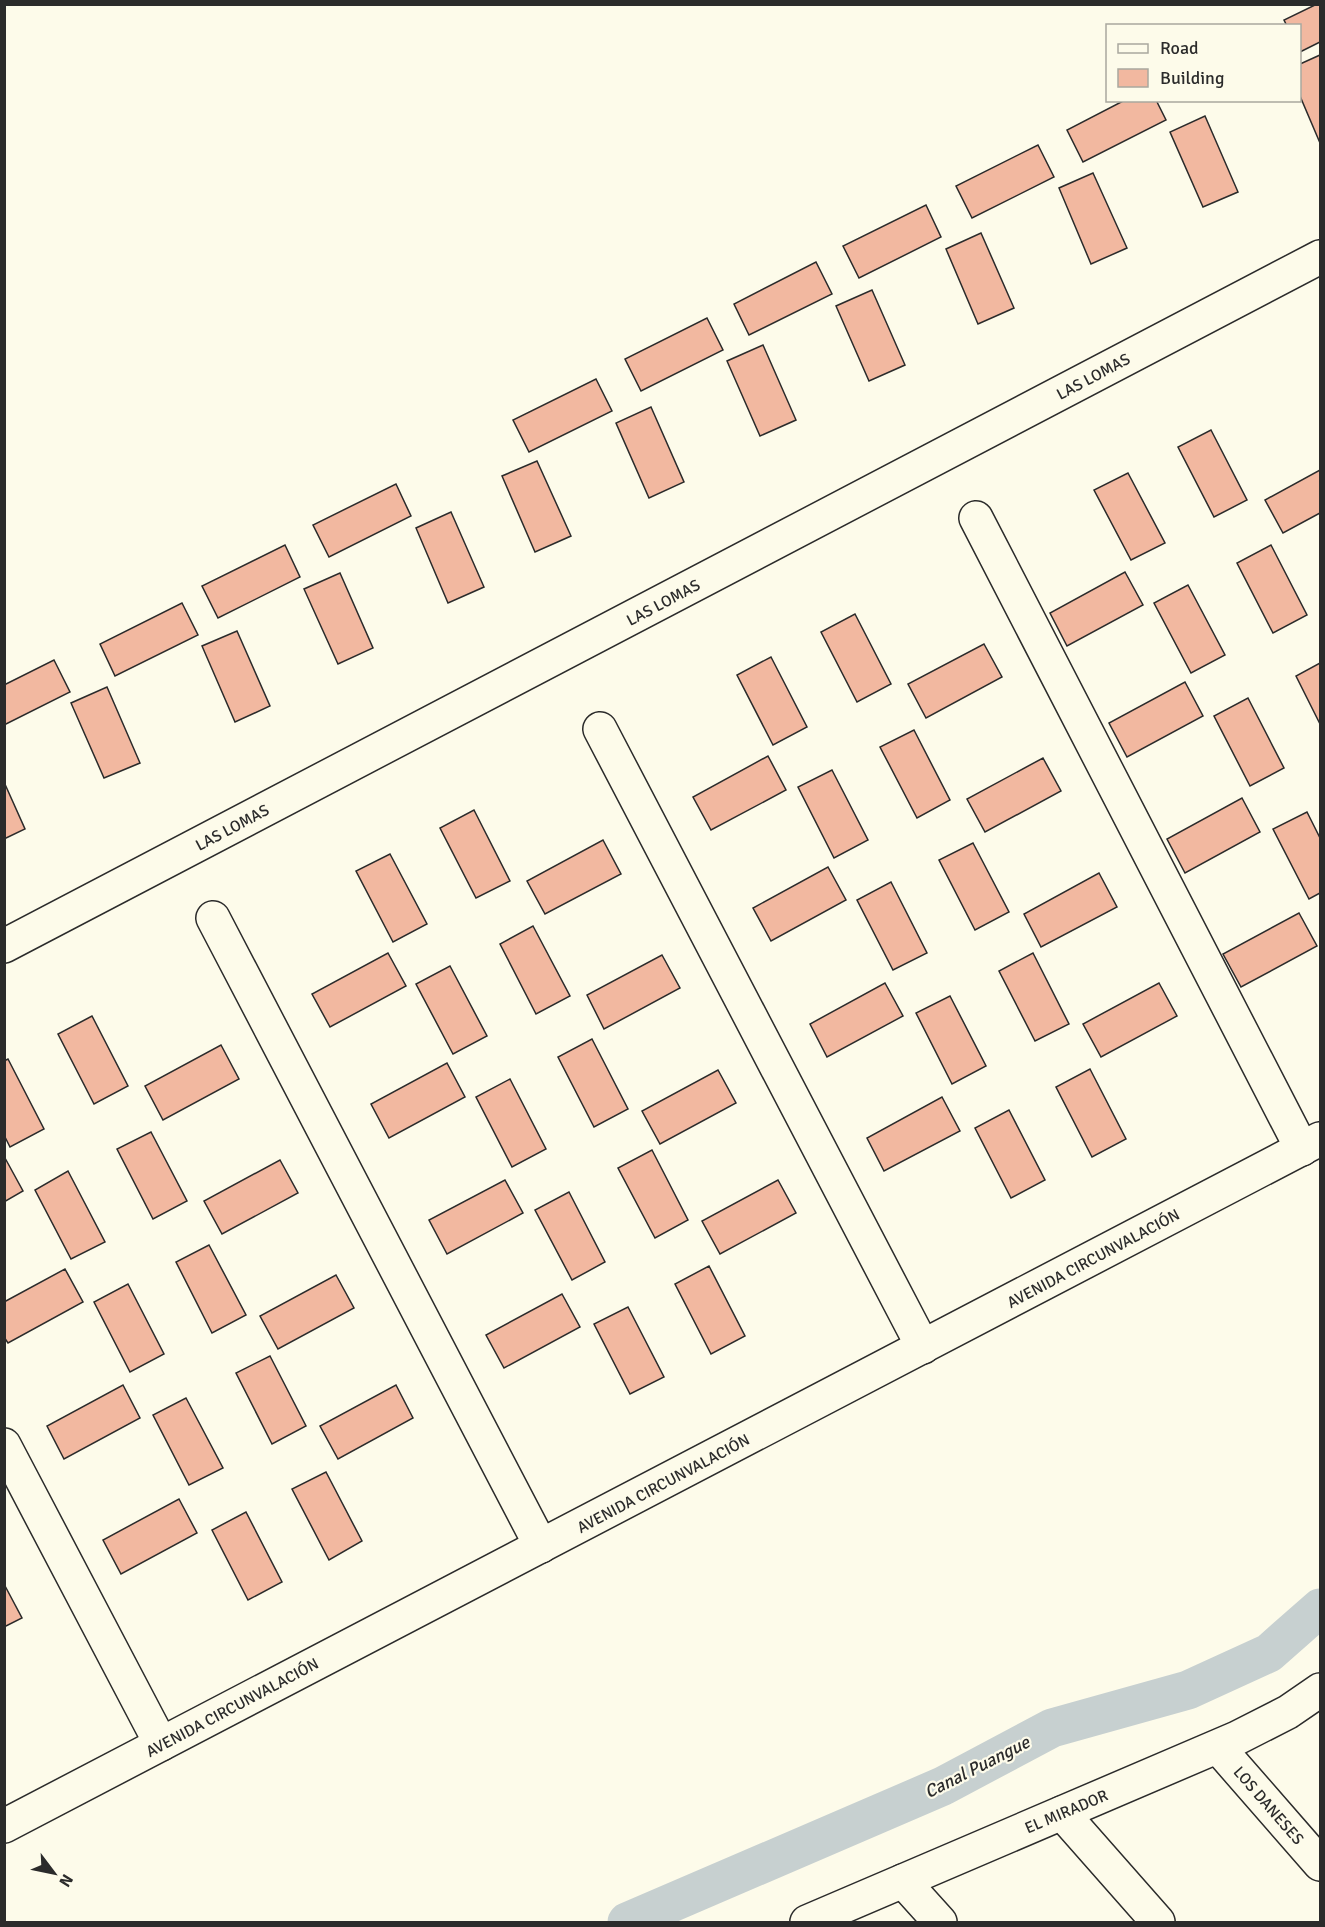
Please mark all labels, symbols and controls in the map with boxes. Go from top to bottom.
legend [1106,24,1301,102]
text: Road [1160,37,1199,59]
text: Building [1160,67,1224,89]
street label: LAS LOMAS [1053,349,1134,405]
street label: LAS LOMAS [623,575,704,631]
street label: LAS LOMAS [192,800,273,856]
street label: AVENIDA CIRCUNVALACIÓN [1004,1205,1183,1313]
street label: AVENIDA CIRCUNVALACIÓN [574,1430,753,1538]
street label: AVENIDA CIRCUNVALACIÓN [143,1654,322,1762]
water label: Canal Puangue [921,1731,1034,1803]
street label: LOS DANESES [1229,1762,1308,1849]
street label: EL MIRADOR [1022,1785,1111,1838]
north arrow [24,1843,84,1903]
text: N [54,1870,77,1890]

